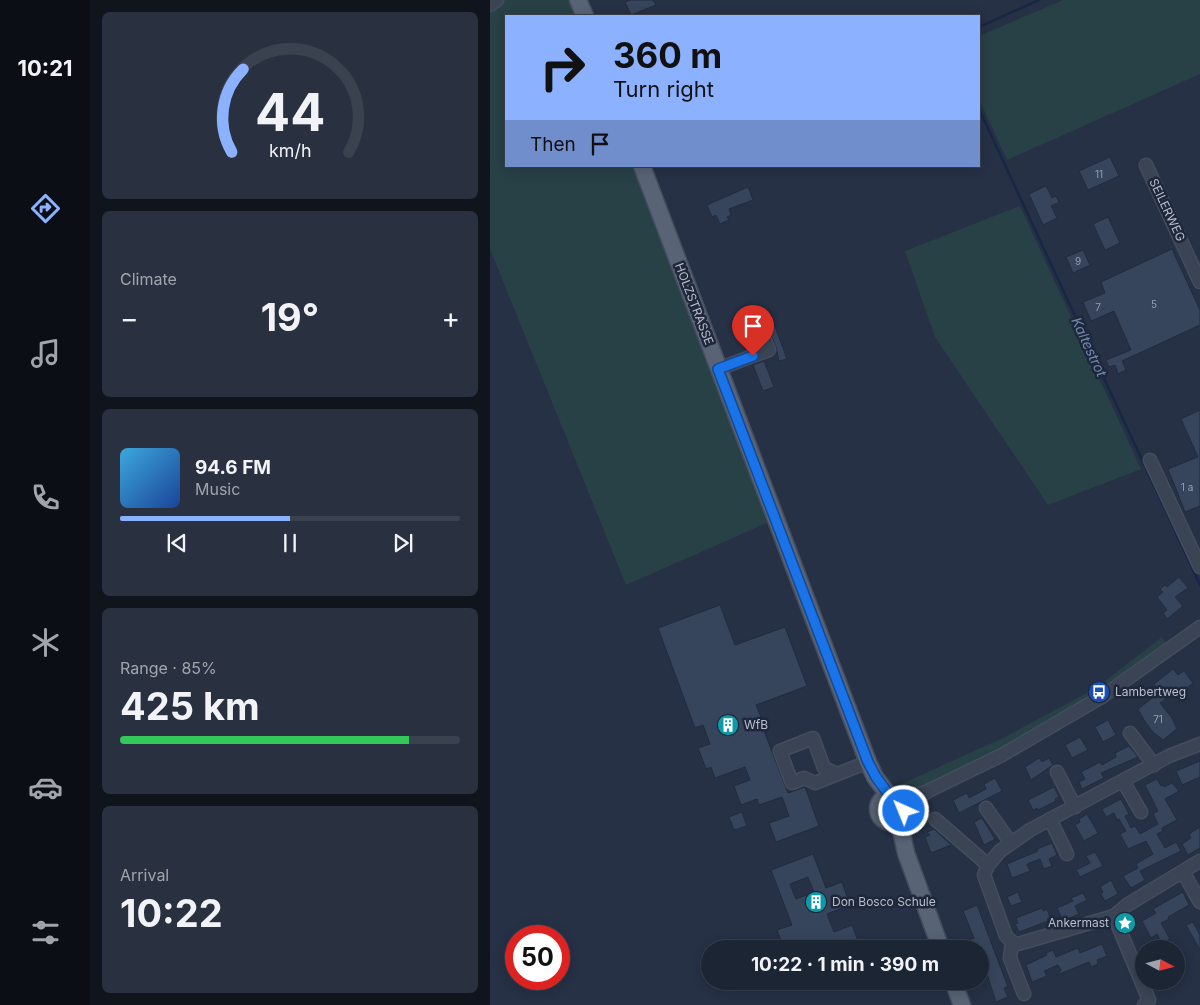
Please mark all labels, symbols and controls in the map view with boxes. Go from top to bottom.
text: 360 m [613,34,722,76]
icon: right [530,35,595,100]
text: 10:21 [17,55,73,81]
text: Turn right [613,76,714,102]
text: 44 [255,81,325,144]
icon: arrive [586,130,614,158]
text: Then [530,133,576,156]
text: km/h [269,140,311,161]
house number: 11 [1095,168,1103,180]
street label: SEILERWEG [1146,176,1189,244]
icon: directions [28,191,63,226]
house number: 9 [1075,255,1081,267]
street label: HOLZSTRASSE [672,261,717,347]
text: Climate [120,269,177,289]
text: 19° [261,294,319,340]
house number: 5 [1151,298,1157,310]
text: − [120,301,139,335]
text: + [441,301,460,335]
house number: 7 [1095,301,1101,313]
pin [732,305,774,356]
icon: arrive [739,312,767,340]
water label: Kaltestrot [1068,314,1111,380]
icon: music [28,336,63,371]
text: 94.6 FM [195,456,271,479]
text: Music [195,479,240,499]
icon: phone [28,480,63,515]
house number: 1 a [1181,481,1193,493]
icon: previous [163,529,191,557]
icon: pause [276,529,304,557]
icon: next [389,529,417,557]
icon: climate [28,625,63,660]
text: Range · 85% [120,658,217,678]
bus stop icon: Lambertweg [1087,680,1111,704]
text: 425 km [120,683,260,729]
place label: Lambertweg [1115,684,1186,699]
building icon: WfB [716,713,740,737]
house number: 71 [1153,713,1163,725]
place label: WfB [744,717,768,732]
icon: car [28,770,63,805]
position arrow [877,784,929,836]
text: Arrival [120,865,169,885]
text: 10:22 [120,890,223,936]
building icon: Don Bosco Schule [804,890,828,914]
place label: Don Bosco Schule [832,894,936,909]
place icon: Ankermast [1113,911,1137,935]
icon: filters [28,915,63,950]
place label: Ankermast [1048,915,1109,930]
speed limit sign: 50 [505,925,570,990]
north arrow [1135,940,1185,990]
map controls [1135,940,1185,990]
text: 10:22 · 1 min · 390 m [751,953,939,976]

